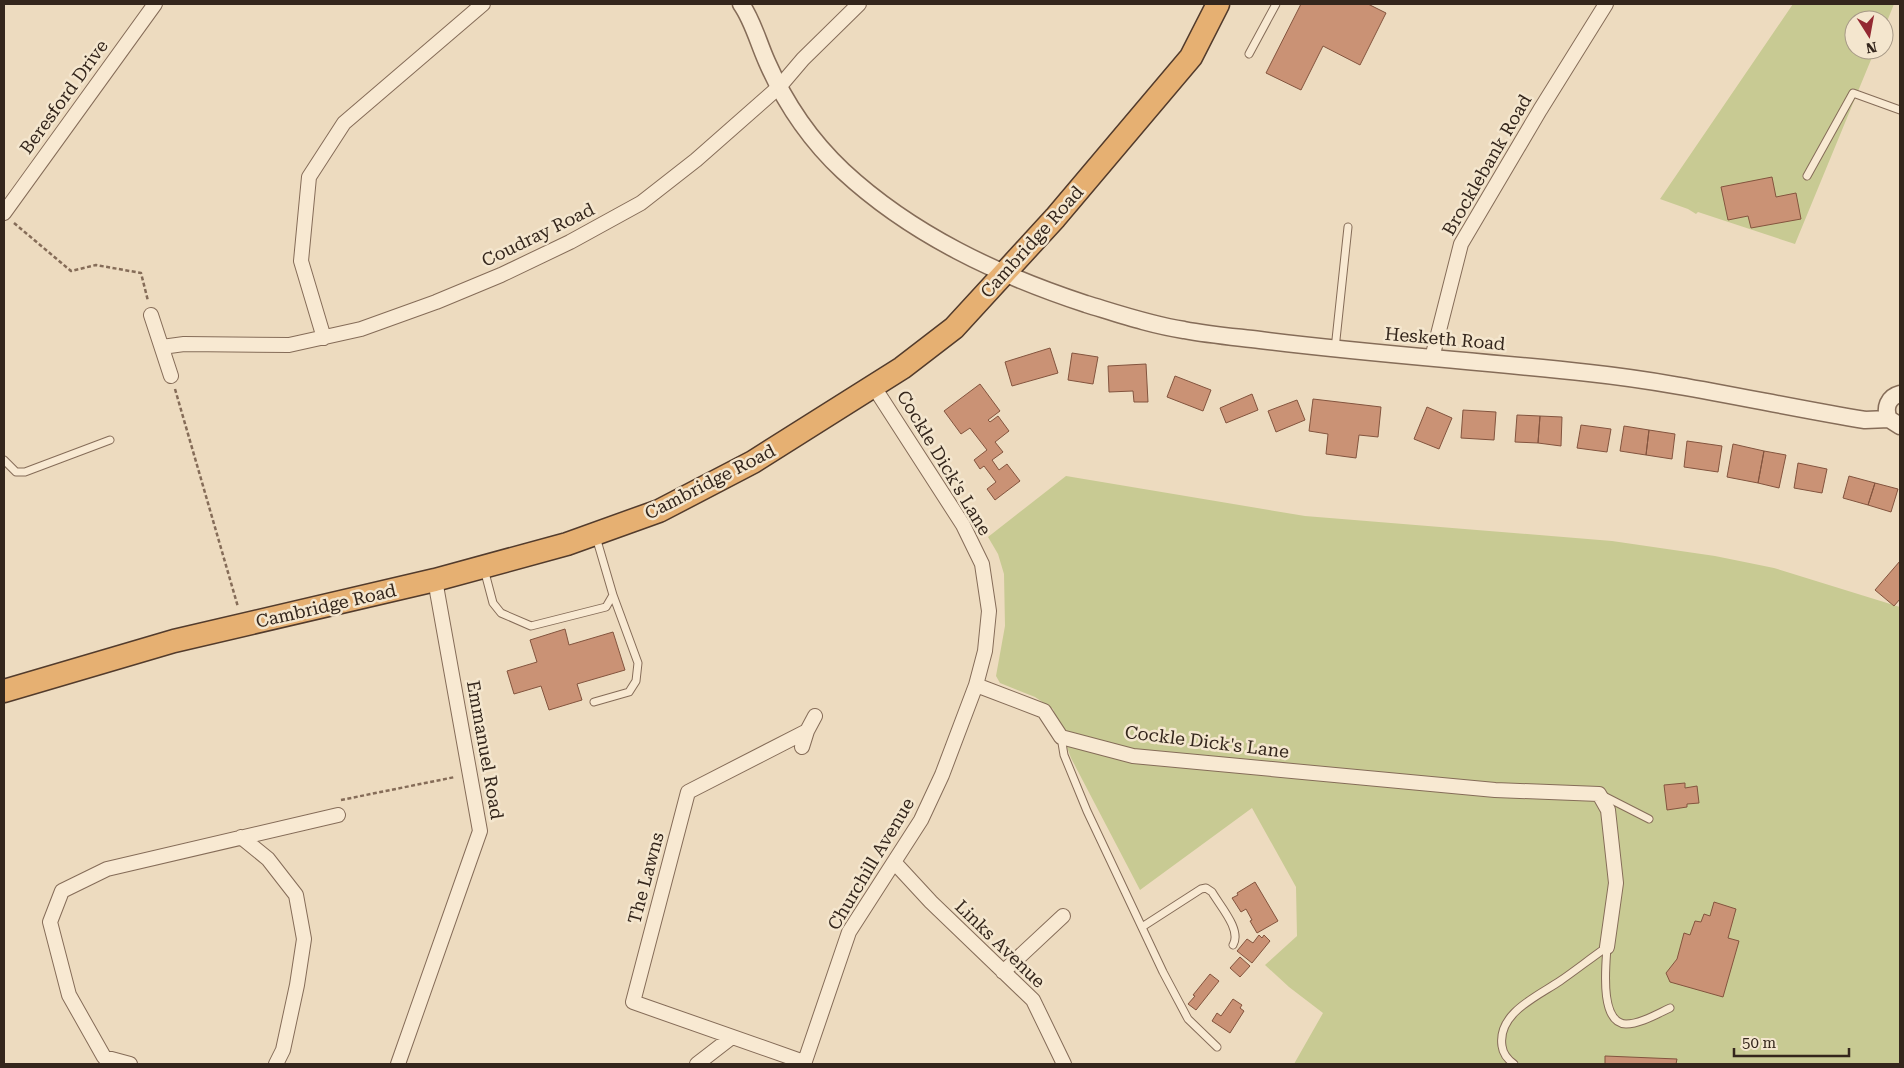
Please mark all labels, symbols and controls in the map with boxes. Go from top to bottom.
north arrow [1844,10,1894,60]
street label: Beresford Drive [15,36,112,158]
text: N [1864,39,1878,57]
street label: Brocklebank Road [1438,90,1536,239]
street label: Cambridge Road [976,181,1088,302]
street label: Coudray Road [478,198,598,271]
street label: Hesketh Road [1384,323,1507,354]
street label: Cockle Dick's Lane [893,386,996,539]
street label: Cambridge Road [641,439,779,523]
street label: Cambridge Road [254,579,399,632]
street label: Emmanuel Road [463,679,508,822]
street label: Cockle Dick's Lane [1124,721,1291,762]
street label: Churchill Avenue [823,794,918,934]
street label: The Lawns [623,830,668,926]
street label: Links Avenue [951,895,1050,992]
scale bar [1734,1026,1849,1058]
text: 50 m [1742,1034,1777,1052]

